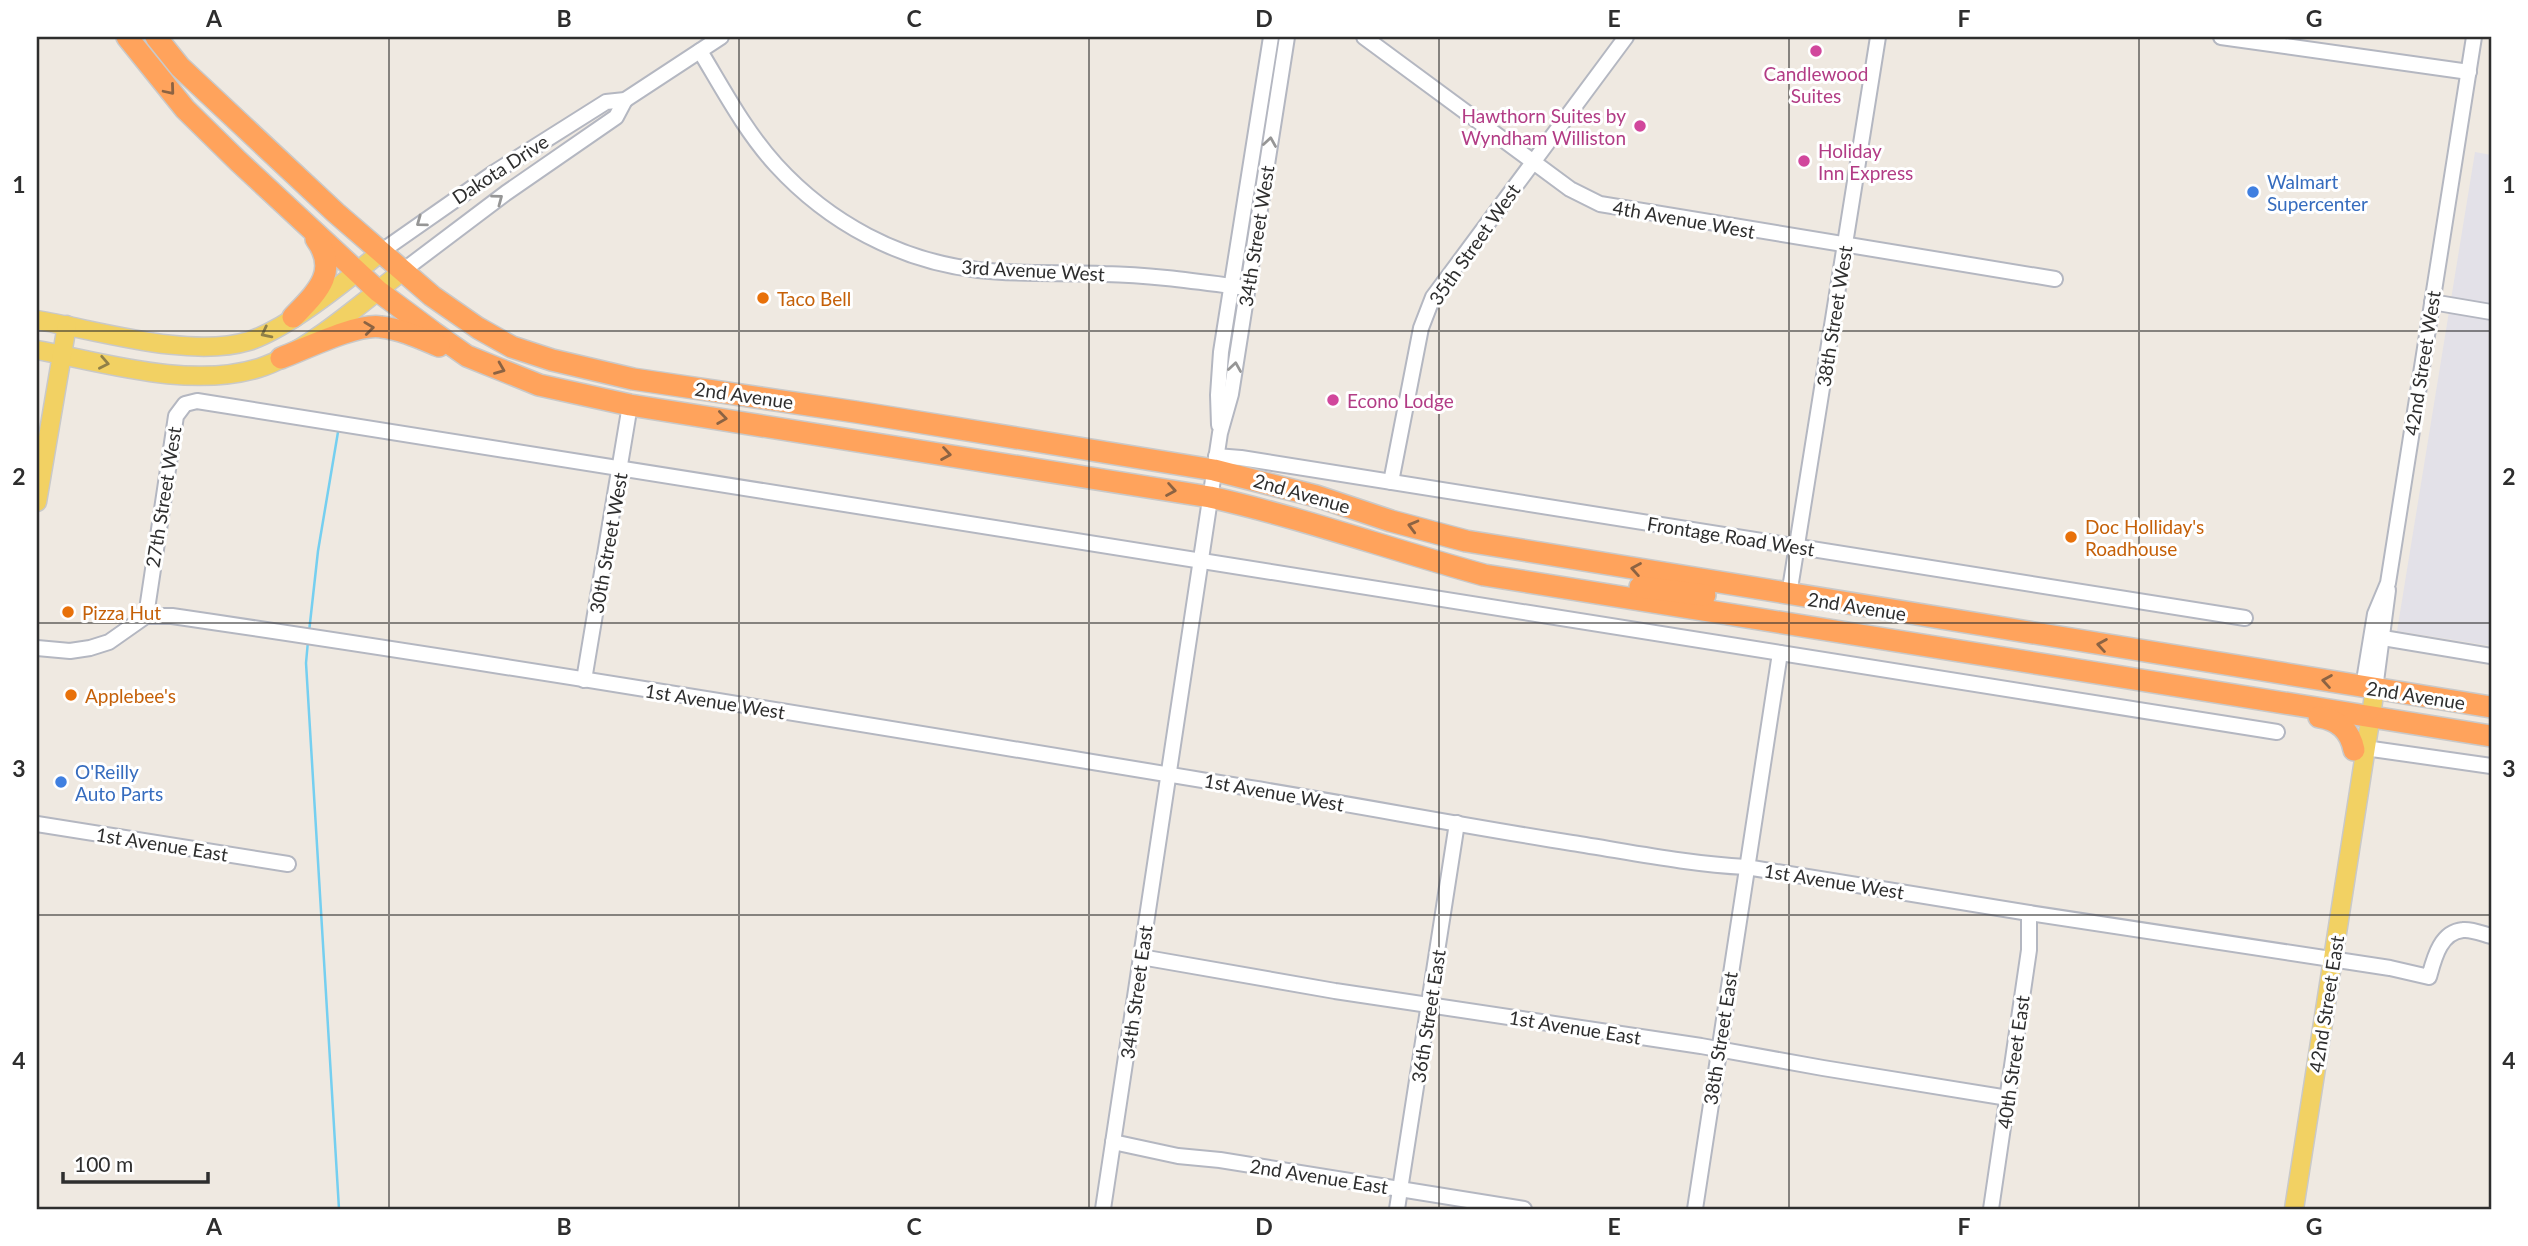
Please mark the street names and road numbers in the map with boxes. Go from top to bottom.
street label: Dakota Drive [448,129,552,209]
street label: 34th Street West [1233,164,1279,308]
street label: 35th Street West [1424,179,1524,309]
street label: 4th Avenue West [1611,195,1757,243]
street label: 38th Street West [1811,244,1857,388]
street label: 3rd Avenue West [961,255,1105,285]
street label: 42nd Street West [2399,289,2445,437]
street label: 2nd Avenue [693,377,795,413]
street label: 27th Street West [140,425,186,569]
street label: 2nd Avenue [1251,468,1353,518]
street label: 30th Street West [584,471,632,615]
street label: Frontage Road West [1646,511,1816,561]
street label: 2nd Avenue [1806,587,1908,625]
street label: 2nd Avenue [2365,676,2467,714]
street label: 1st Avenue West [643,679,787,723]
street label: 1st Avenue West [1202,768,1346,816]
street label: 1st Avenue East [94,822,230,866]
street label: 1st Avenue West [1762,859,1906,903]
street label: 34th Street East [1115,924,1157,1060]
street label: 42nd Street East [2304,934,2348,1074]
street label: 36th Street East [1406,948,1450,1084]
street label: 38th Street East [1698,970,1742,1106]
street label: 40th Street East [1992,994,2034,1130]
street label: 1st Avenue East [1507,1005,1643,1049]
street label: 2nd Avenue East [1248,1154,1390,1198]

